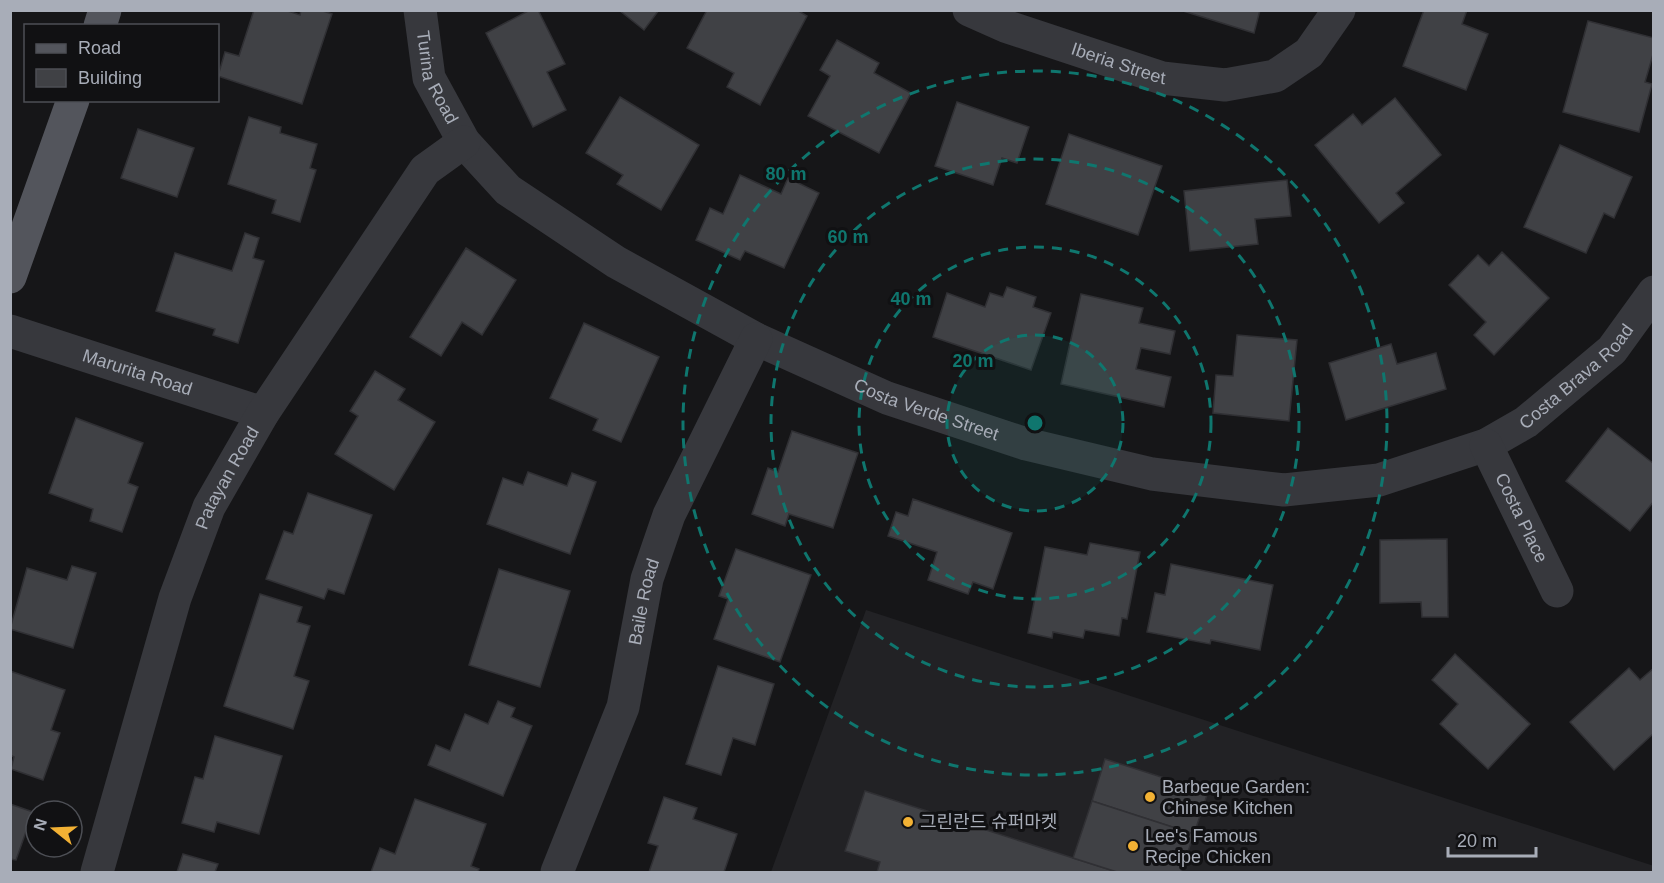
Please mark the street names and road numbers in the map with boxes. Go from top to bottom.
street label: Turina Road [413,29,462,127]
street label: Iberia Street [1069,39,1166,88]
street label: Costa Brava Road [1515,320,1637,433]
street label: Marurita Road [80,345,195,399]
street label: Costa Verde Street [851,375,1001,444]
street label: Patayan Road [192,423,263,532]
street label: Costa Place [1491,470,1552,566]
street label: Baile Road [625,556,663,647]

